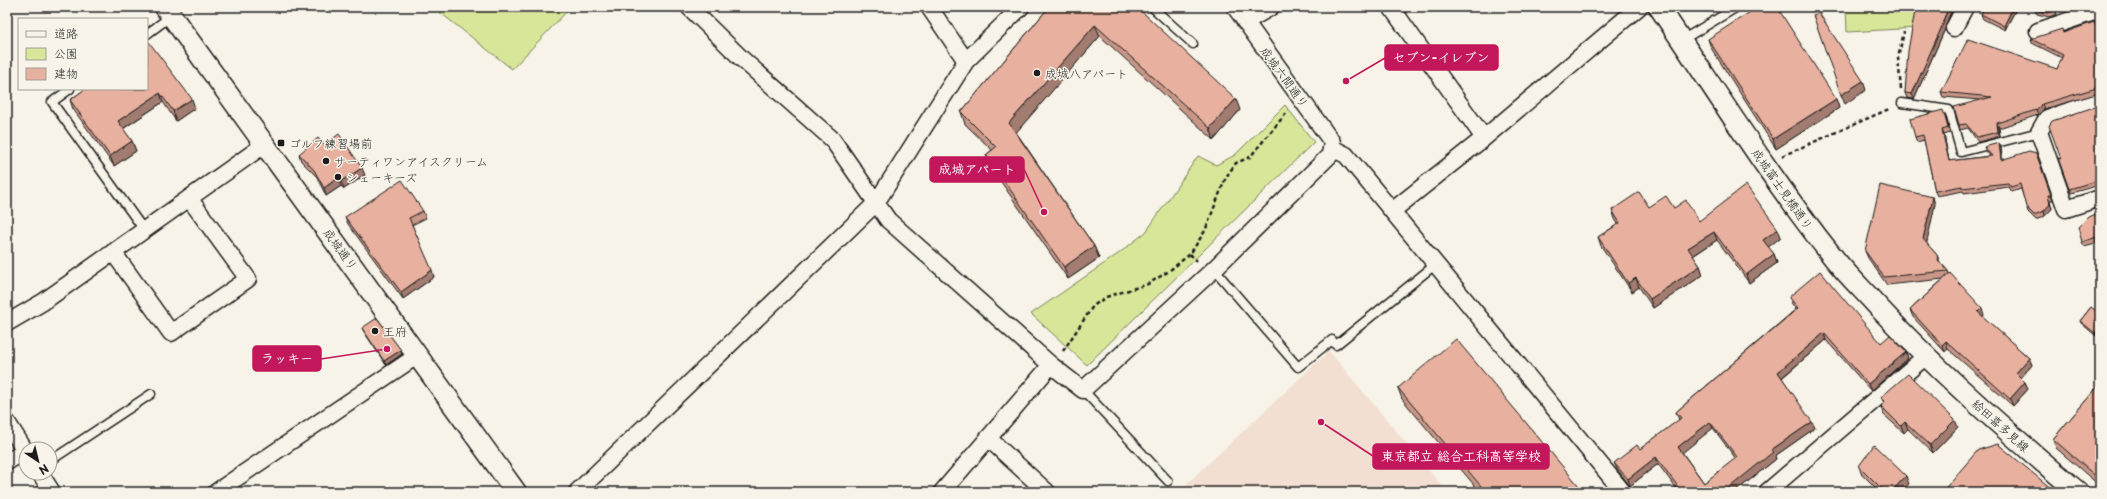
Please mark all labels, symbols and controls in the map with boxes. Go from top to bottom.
legend [18,18,148,90]
text: 道路 [54,24,78,42]
street label: 成城六間通り [1257,43,1313,111]
text: 公園 [54,44,78,62]
callout: セブン-イレブン [1385,45,1498,70]
text: セブン-イレブン [1392,47,1490,66]
text: 建物 [54,64,78,82]
place label: 成城八アパート [1045,64,1128,82]
marker: 成城八アパート [1032,68,1042,78]
place label: ゴルフ練習場前 [289,134,373,152]
marker: ゴルフ練習場前 [276,138,286,148]
street label: 成城富士見橋通り [1748,145,1818,233]
place label: サーティワンアイスクリーム [334,152,488,170]
marker: サーティワンアイスクリーム [321,156,331,166]
callout: 成城アパート [930,157,1024,182]
text: 成城アパート [938,159,1016,178]
place label: シェーキーズ [346,168,417,186]
marker: シェーキーズ [333,172,343,182]
street label: 成城通り [320,224,362,274]
place label: 王府 [383,322,407,340]
marker: 王府 [370,326,380,336]
callout: ラッキー [253,346,321,371]
text: ラッキー [261,348,313,367]
street label: 給田喜多見線 [1968,394,2034,456]
north arrow [18,441,58,481]
callout: 東京都立 総合工科高等学校 [1373,444,1549,469]
text: 東京都立 総合工科高等学校 [1381,446,1541,465]
text: N [35,460,52,479]

